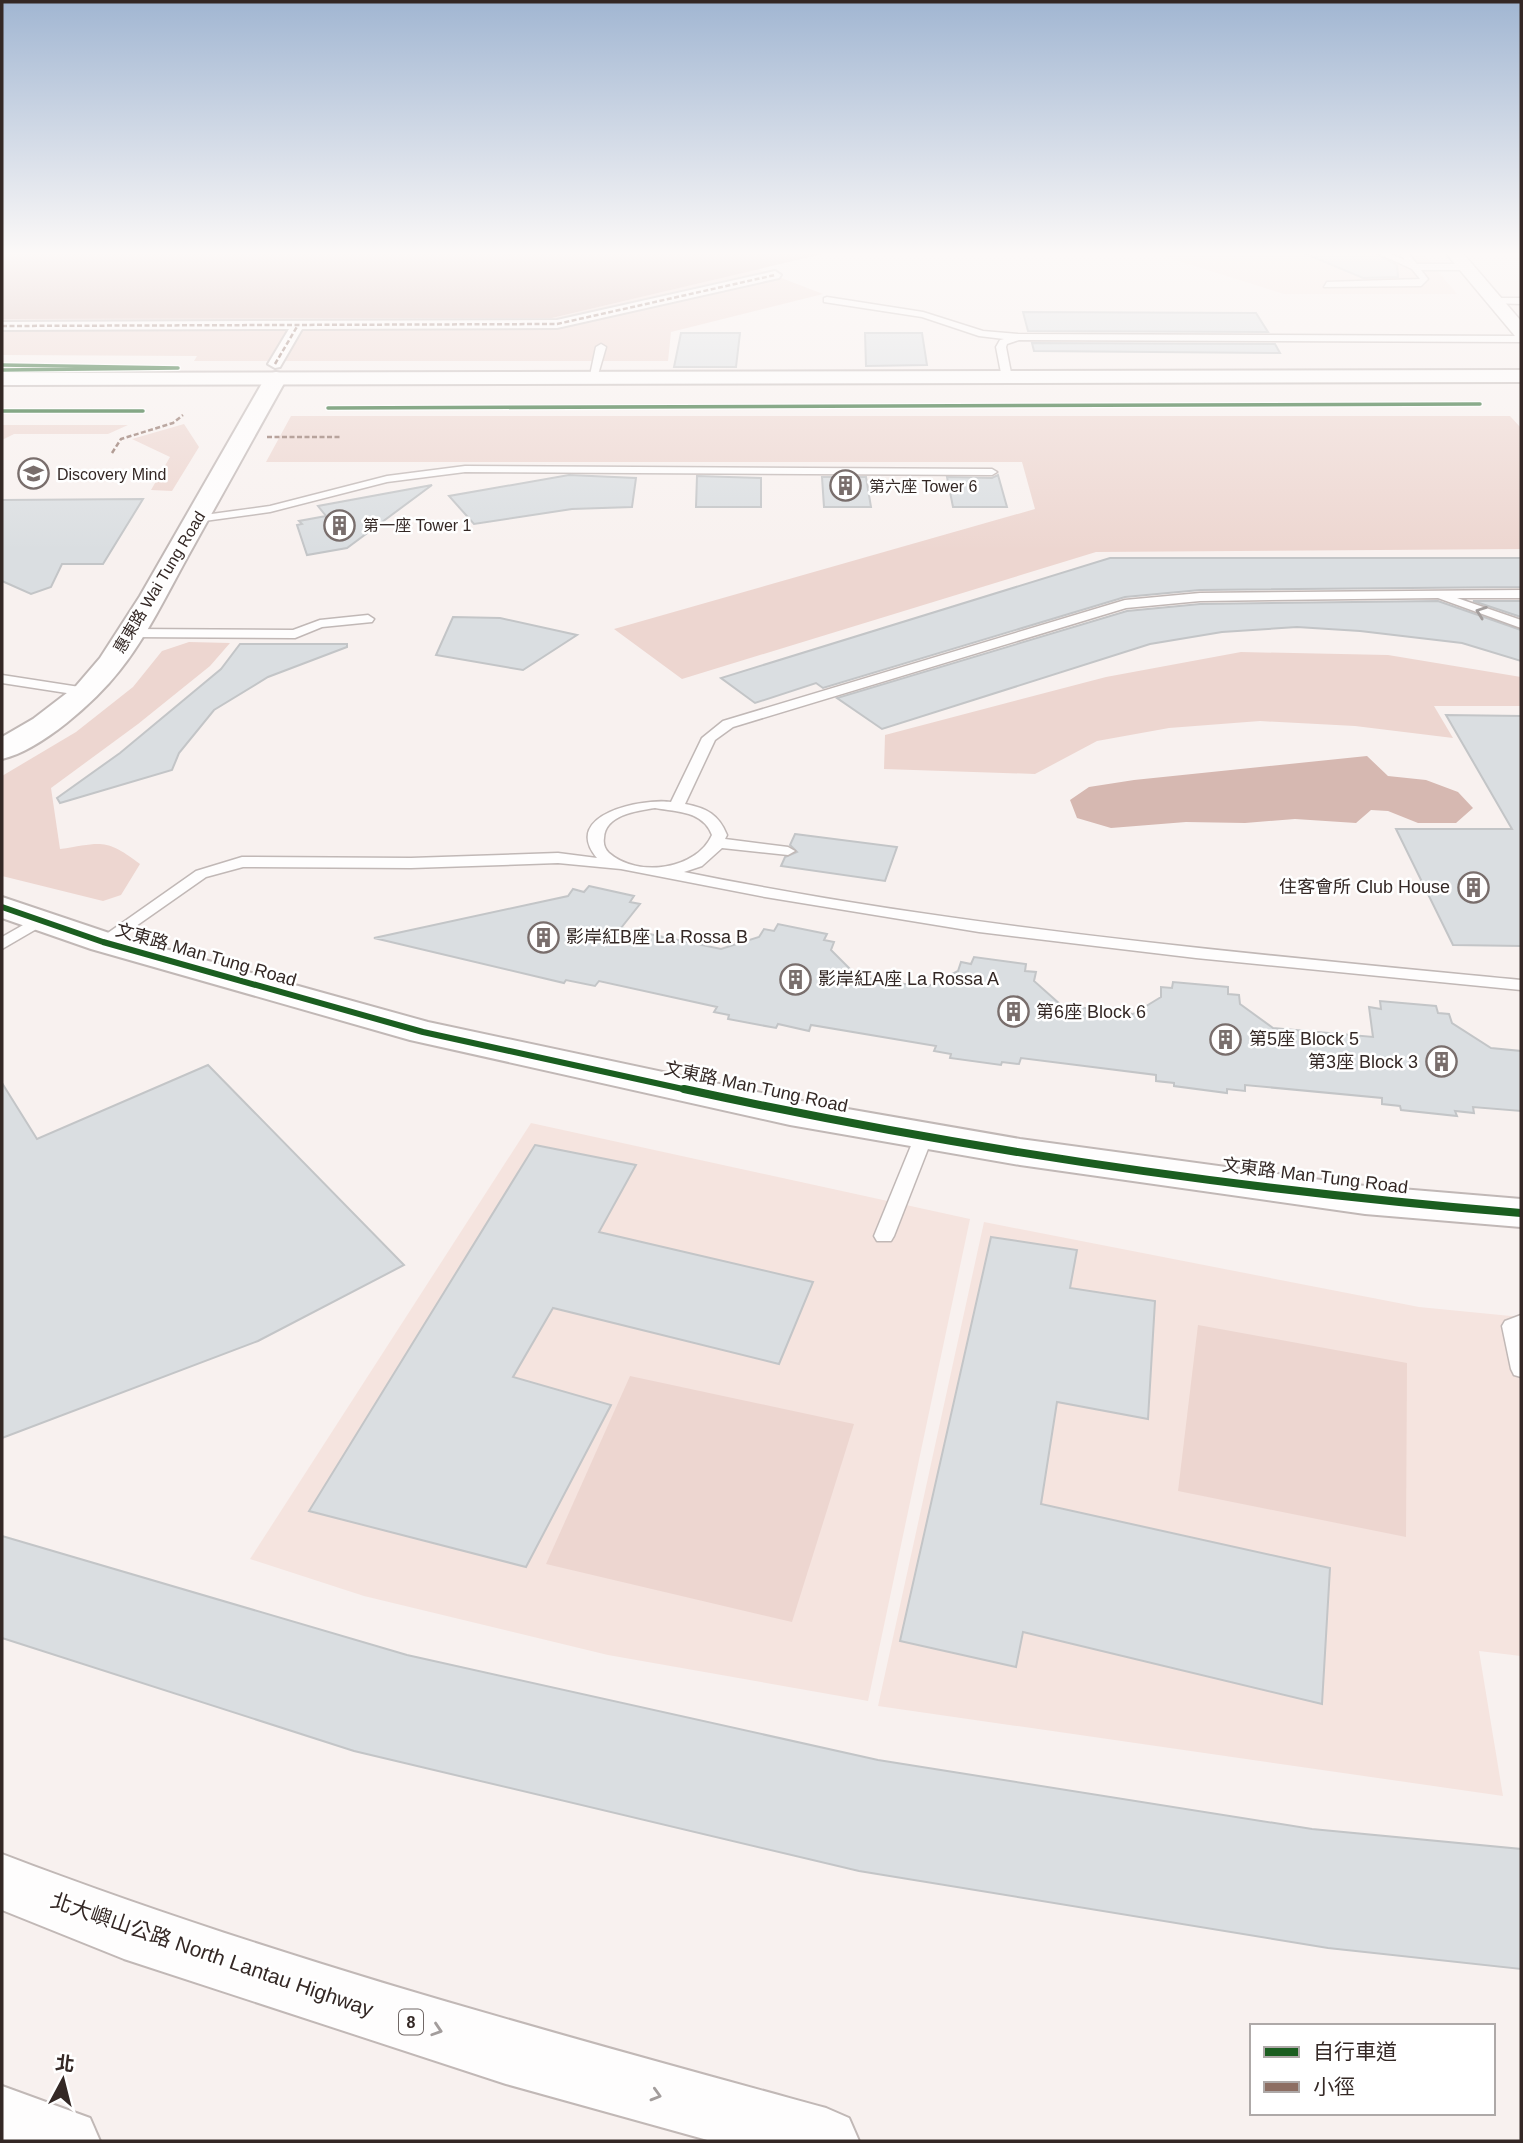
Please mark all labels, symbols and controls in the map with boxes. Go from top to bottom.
school or university icon: Discovery Mind [17,457,51,491]
place label: Discovery Mind [57,466,166,483]
building icon: 第六座 Tower 6 [829,469,863,503]
place label: 第六座 Tower 6 [869,478,978,495]
street label: 惠東路 Wai Tung Road [110,508,208,656]
building icon: 第一座 Tower 1 [323,508,357,542]
place label: 第一座 Tower 1 [363,517,472,534]
one-way arrow [1475,606,1487,620]
building icon: 住客會所 Club House [1456,870,1490,904]
place label: 住客會所 Club House [1279,877,1450,897]
street label: 文東路 Man Tung Road [113,920,299,990]
building icon: 影岸紅B座 La Rossa B [526,920,560,954]
place label: 影岸紅B座 La Rossa B [566,927,748,947]
building icon: 影岸紅A座 La Rossa A [778,962,812,996]
place label: 影岸紅A座 La Rossa A [818,969,999,989]
building icon: 第6座 Block 6 [996,995,1030,1029]
place label: 第6座 Block 6 [1036,1002,1146,1022]
building icon: 第5座 Block 5 [1209,1022,1243,1056]
place label: 第5座 Block 5 [1249,1029,1359,1049]
building icon: 第3座 Block 3 [1424,1045,1458,1079]
place label: 第3座 Block 3 [1308,1052,1418,1072]
street label: 文東路 Man Tung Road [662,1058,850,1116]
street label: 文東路 Man Tung Road [1221,1155,1409,1197]
street label: 北大嶼山公路 North Lantau Highway [48,1888,377,2021]
road number: 8 [399,2010,423,2034]
one-way arrow [431,2022,443,2037]
legend [1250,2024,1495,2115]
text: 自行車道 [1313,2040,1397,2063]
north arrow [28,2045,98,2115]
text: 北 [54,2052,76,2075]
text: 小徑 [1313,2075,1355,2098]
one-way arrow [649,2086,661,2101]

